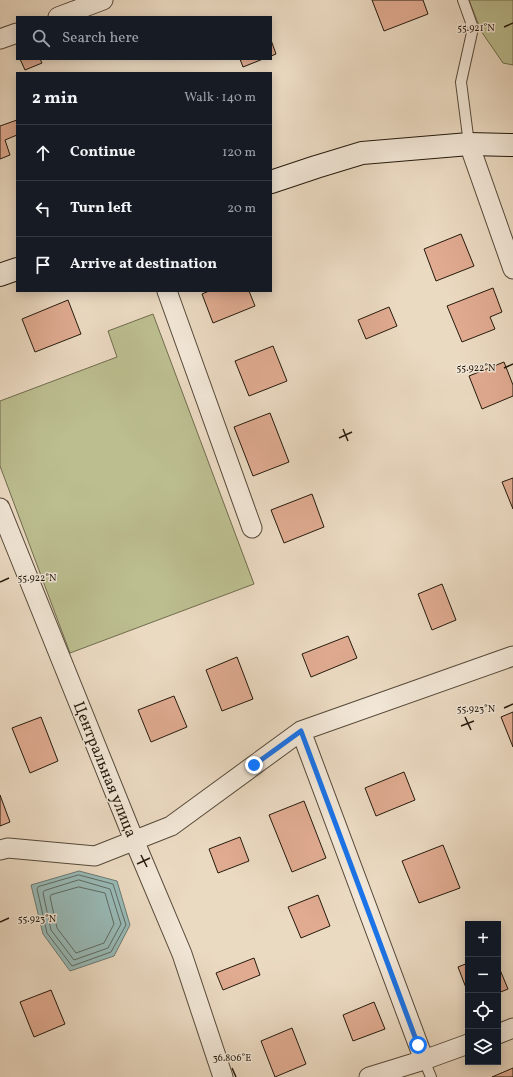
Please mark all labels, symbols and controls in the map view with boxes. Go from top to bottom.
search box [16,16,272,60]
text: 55.921°N [457,21,495,35]
icon: search [30,27,52,49]
text: Search here [62,28,139,49]
text: 2 min [32,87,78,110]
text: Walk · 140 m [184,89,256,107]
icon: ahead [32,142,54,164]
text: Continue [70,142,135,163]
text: 120 m [222,144,256,162]
icon: left [32,198,54,220]
text: Turn left [70,198,132,219]
text: 20 m [227,200,256,218]
icon: arrive [32,254,54,276]
text: Arrive at destination [70,254,217,275]
text: 55.922°N [457,361,496,375]
text: 55.922°N [18,571,57,585]
street label: Центральная улица [67,698,141,841]
text: 55.923°N [457,702,496,716]
route end [245,756,263,774]
text: 55.923°N [18,912,57,926]
map controls [465,921,501,1065]
button: + [465,921,501,957]
button: − [465,957,501,993]
button: locate [465,993,501,1029]
button: layers [465,1029,501,1065]
route start [409,1036,427,1054]
text: 36.806°E [213,1051,251,1065]

